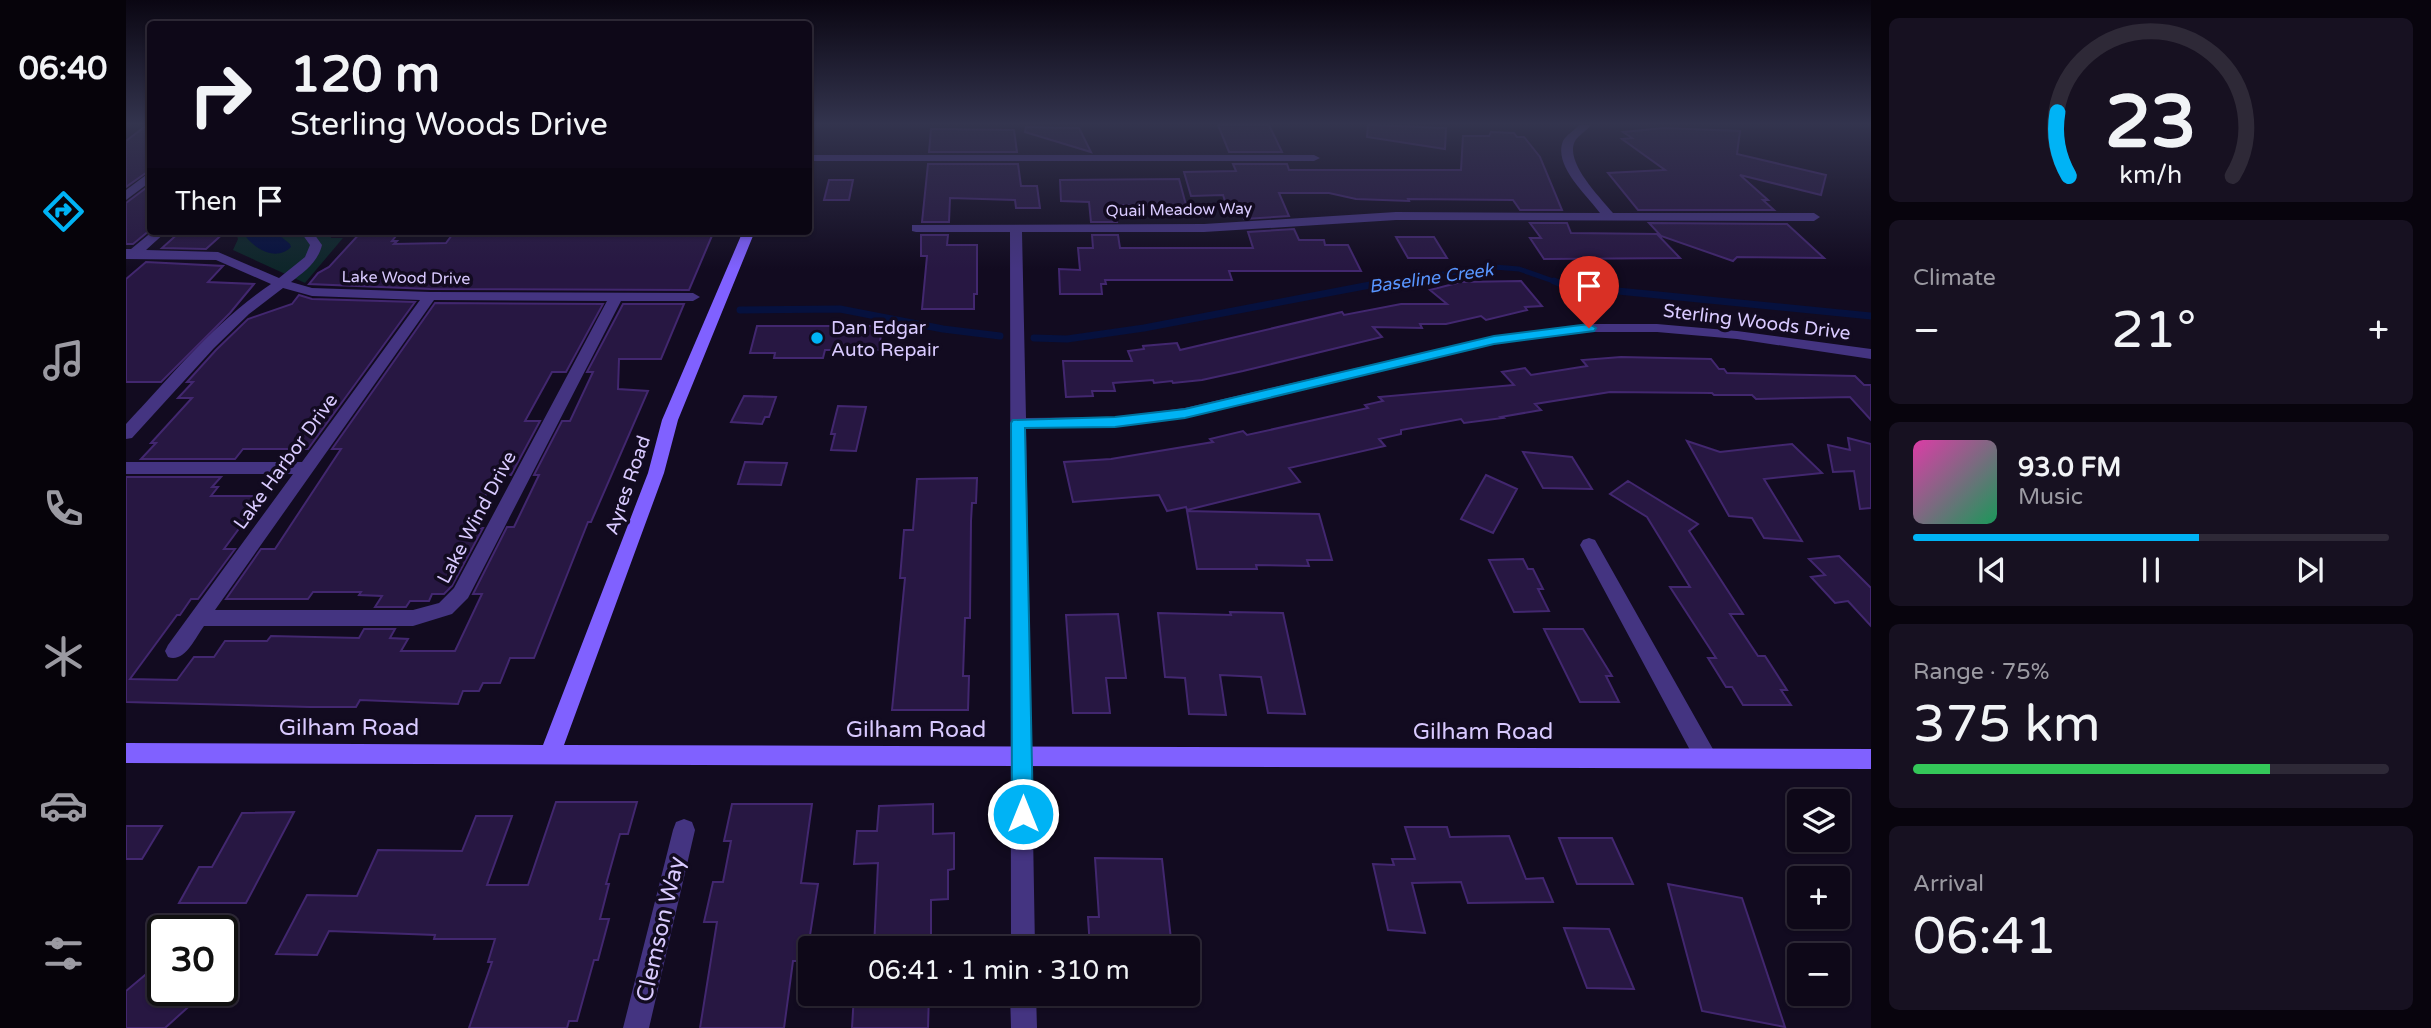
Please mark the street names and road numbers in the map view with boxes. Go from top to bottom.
street label: Quail Meadow Way [1106,199,1253,221]
street label: Lake Wood Drive [342,267,470,289]
street label: Sterling Woods Drive [1662,300,1852,344]
street label: Lake Harbor Drive [229,389,342,534]
street label: Ayres Road [601,433,655,538]
street label: Lake Wind Drive [433,448,521,587]
street label: Gilham Road [279,714,419,742]
street label: Gilham Road [846,716,986,744]
street label: Gilham Road [1413,718,1553,746]
street label: Clemson Way [631,854,691,1005]

